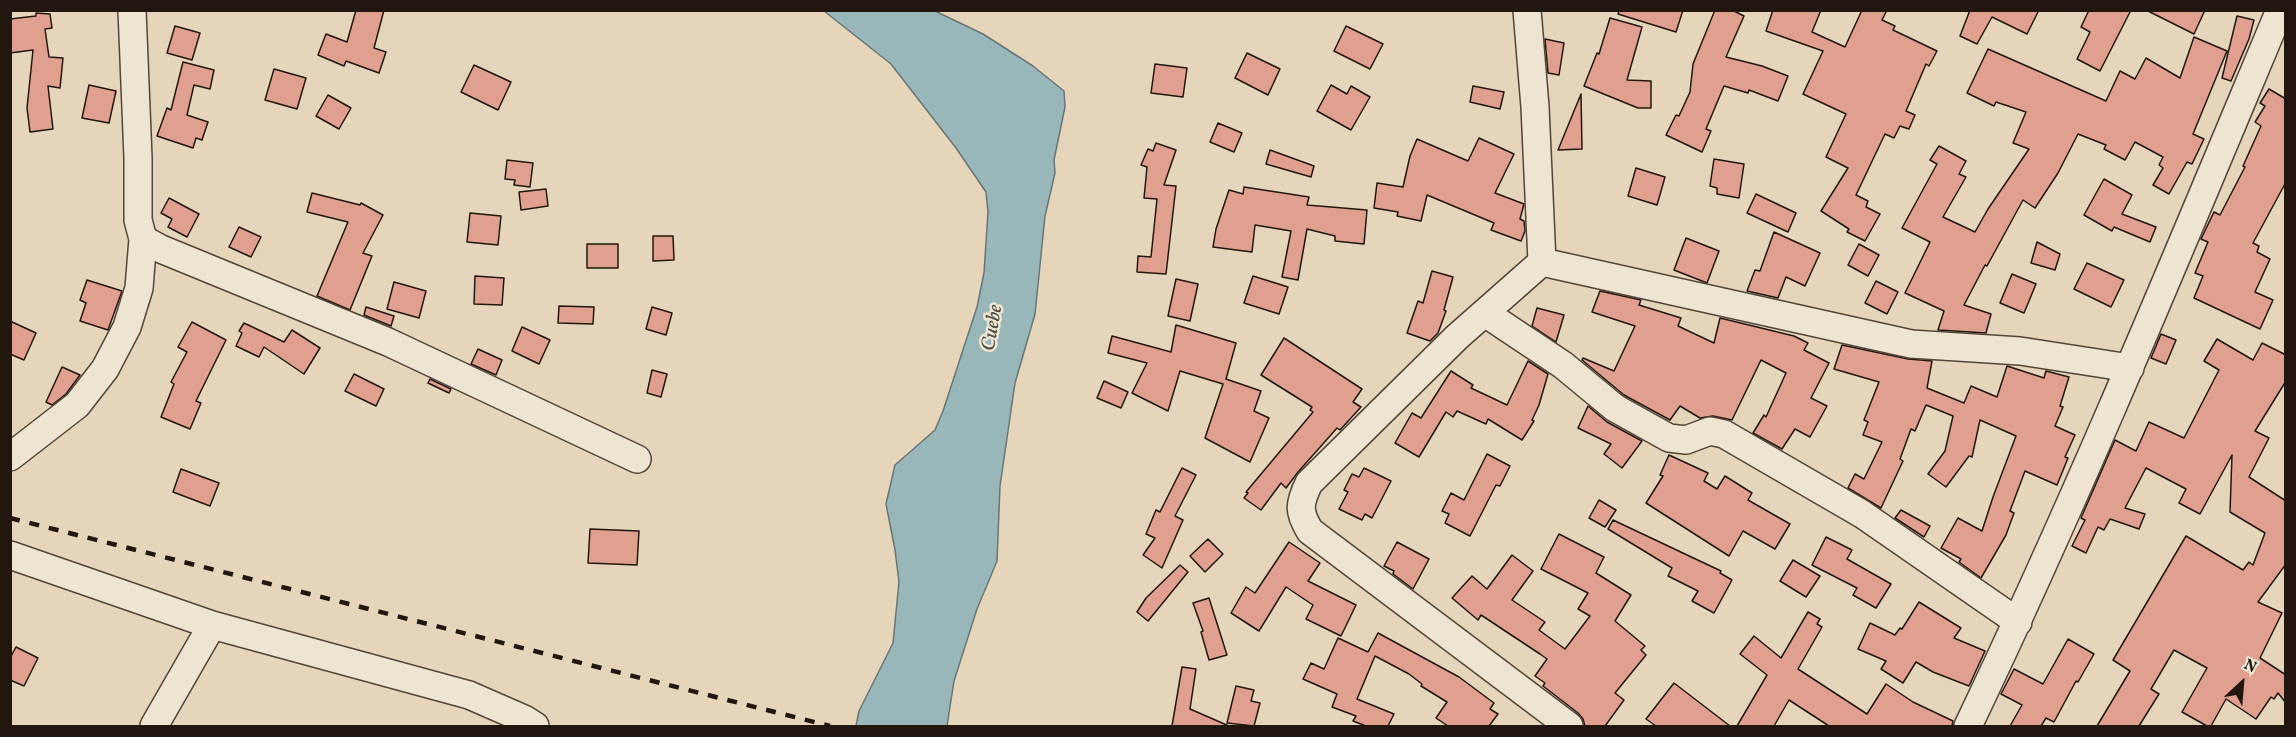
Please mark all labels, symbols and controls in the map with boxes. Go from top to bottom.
water label: Cuebe [978,303,1010,353]
north arrow [2212,653,2272,713]
text: N [2240,654,2260,679]

